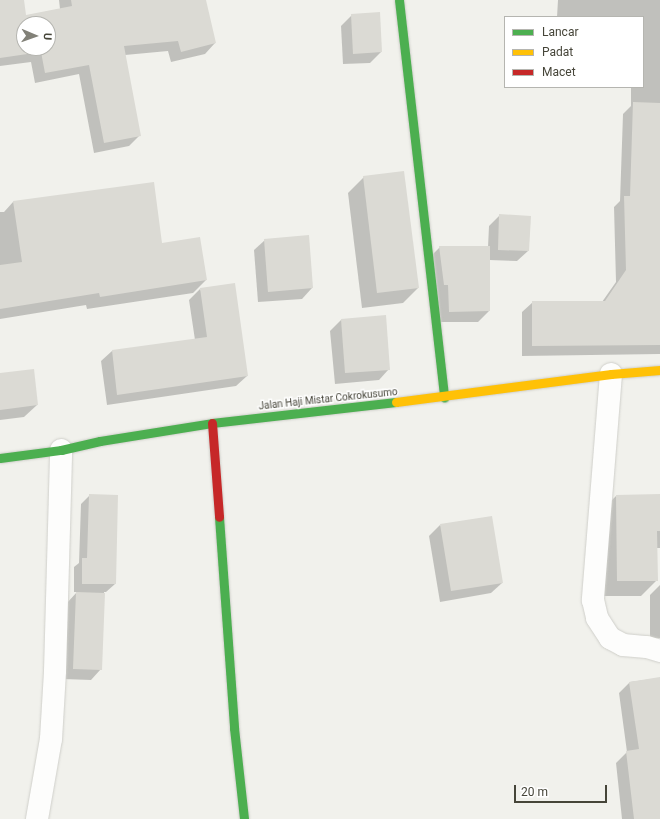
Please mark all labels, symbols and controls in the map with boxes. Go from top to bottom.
north arrow [16,16,56,56]
legend [504,16,644,88]
text: Lancar [542,25,579,39]
text: U [41,33,54,40]
text: Padat [542,45,573,59]
text: Macet [542,65,576,79]
street label: Jalan Haji Mistar Cokrokusumo [258,386,398,412]
scale bar [516,777,609,803]
text: 20 m [521,785,548,799]

